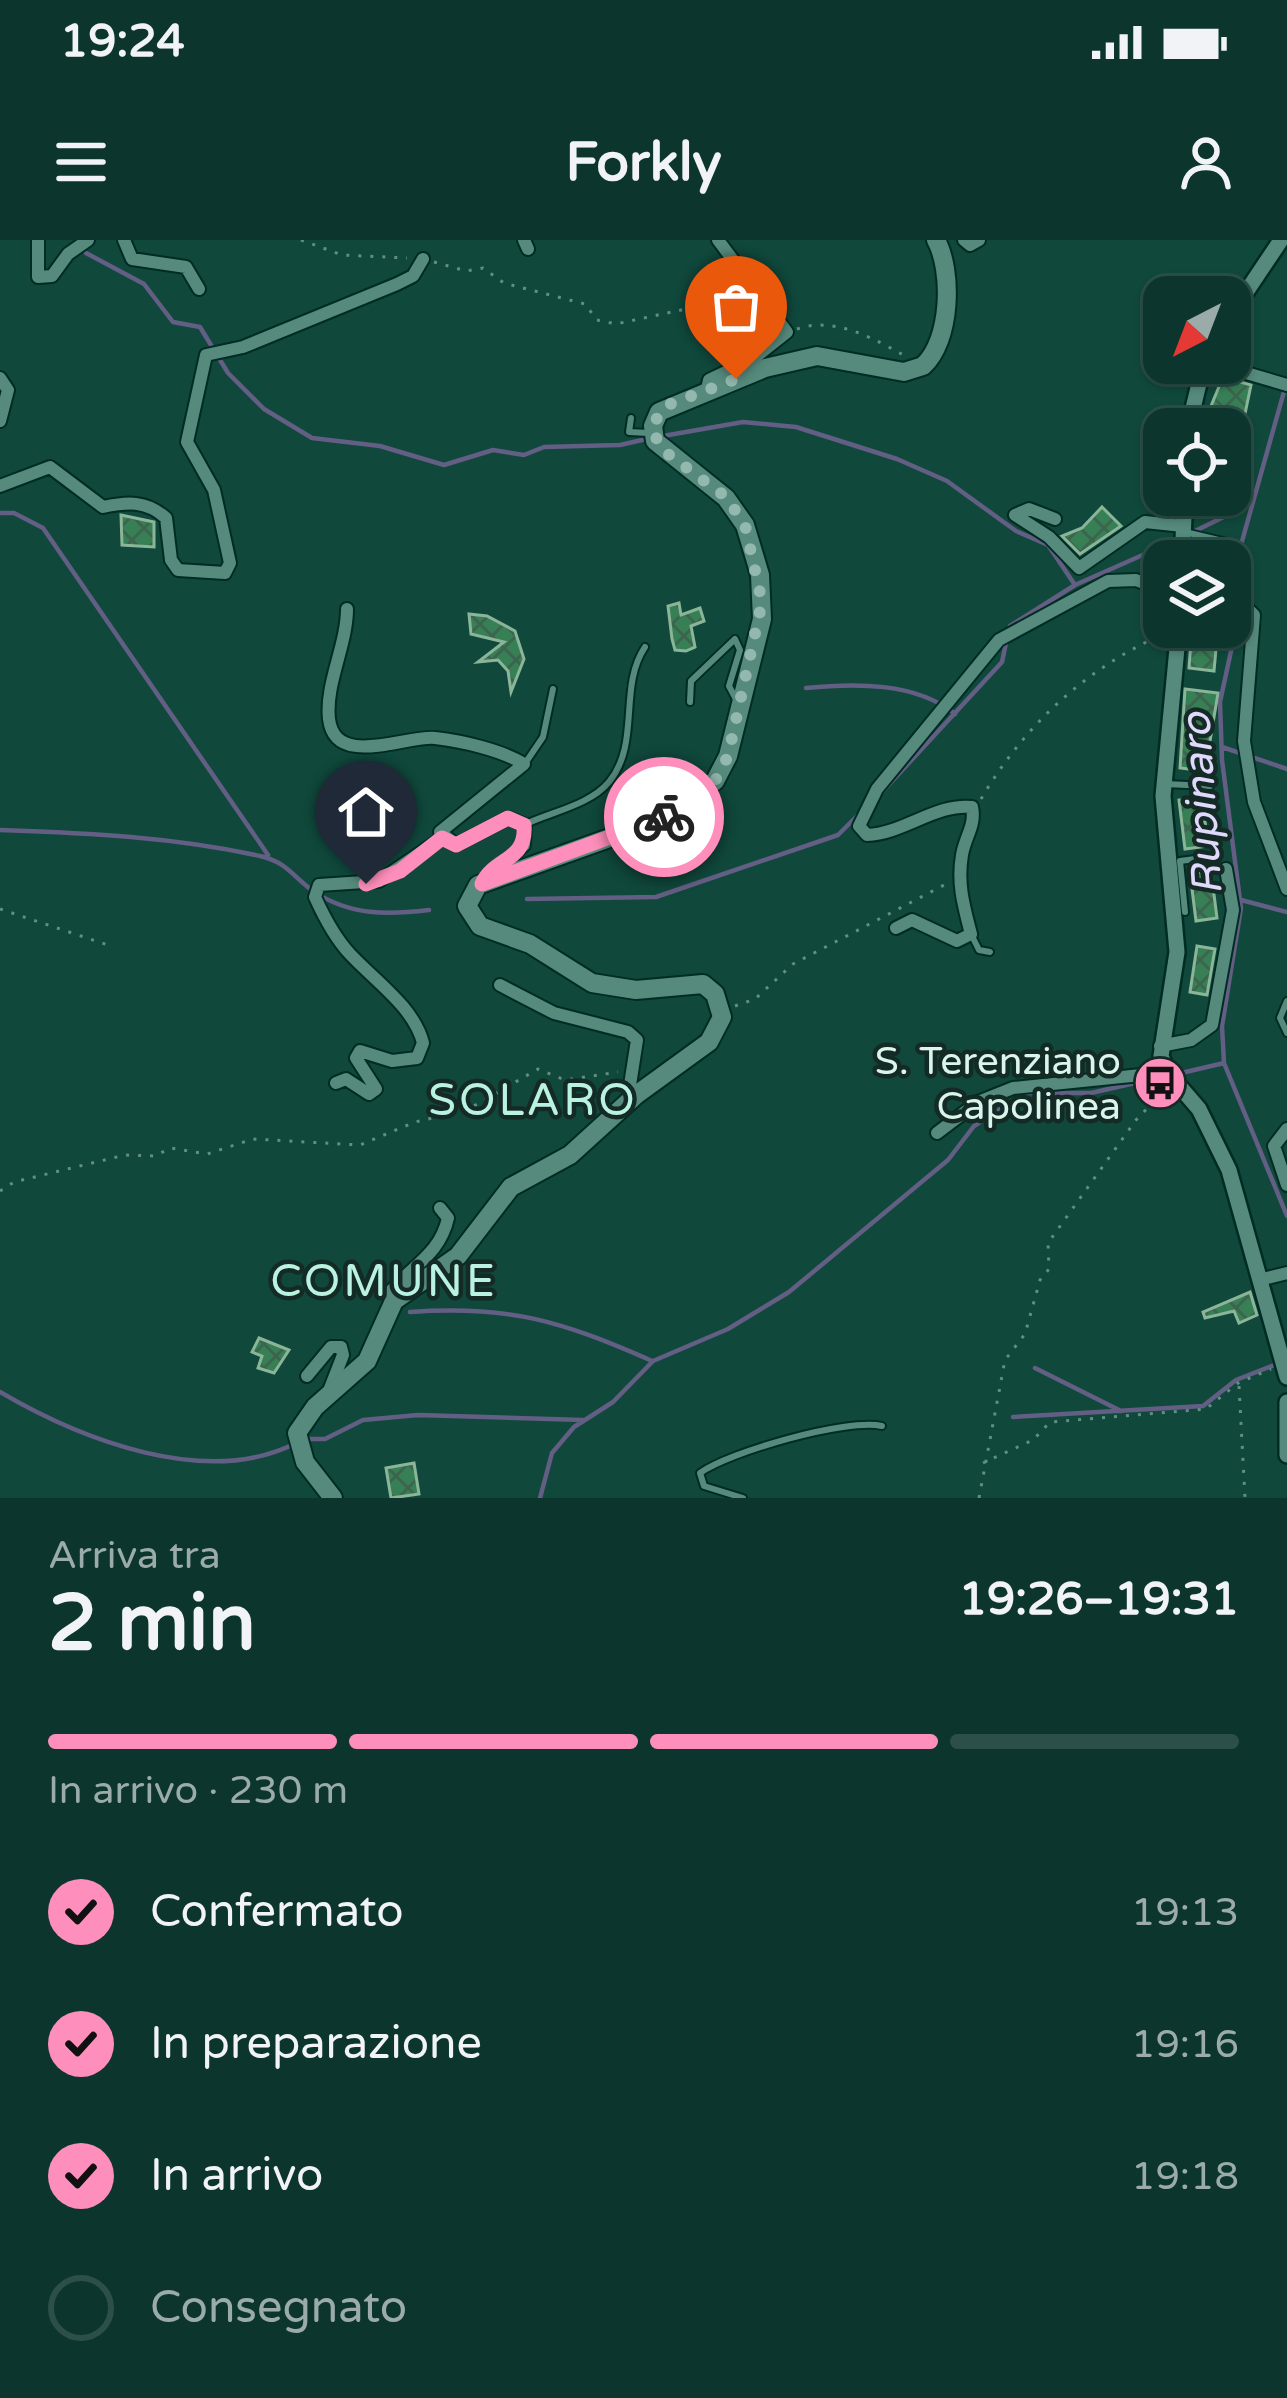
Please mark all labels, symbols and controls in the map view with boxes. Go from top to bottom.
text: 19:24 [60,15,185,69]
icon: menu [48,129,114,195]
icon: person [1173,129,1239,195]
text: Forkly [565,130,722,195]
pin [685,256,787,379]
icon: bag [703,274,769,340]
north arrow [1143,276,1251,384]
map controls [1143,276,1251,648]
button: locate [1143,408,1251,516]
button: layers [1143,540,1251,648]
water label: Rupinaro [1170,709,1234,897]
courier [604,757,724,877]
pin [315,761,417,884]
icon: home [333,779,399,845]
icon: bike [631,784,697,850]
place label: S. Terenziano Capolinea [875,1038,1121,1130]
bus stop icon: S. Terenziano Capolinea [1132,1055,1188,1111]
district label: SOLARO [428,1074,638,1128]
district label: COMUNE [270,1255,498,1309]
text: Arriva tra [48,1532,221,1579]
text: 19:26–19:31 [959,1573,1239,1627]
text: 2 min [48,1577,256,1671]
text: In arrivo · 230 m [48,1767,348,1814]
icon: check [48,1879,114,1945]
text: Confermato [150,1885,404,1939]
text: 19:13 [1131,1889,1239,1936]
icon: check [48,2011,114,2077]
text: In preparazione [150,2017,482,2071]
text: 19:16 [1131,2021,1239,2068]
icon: check [48,2143,114,2209]
text: In arrivo [150,2149,323,2203]
text: 19:18 [1131,2153,1239,2200]
text: Consegnato [150,2281,407,2335]

